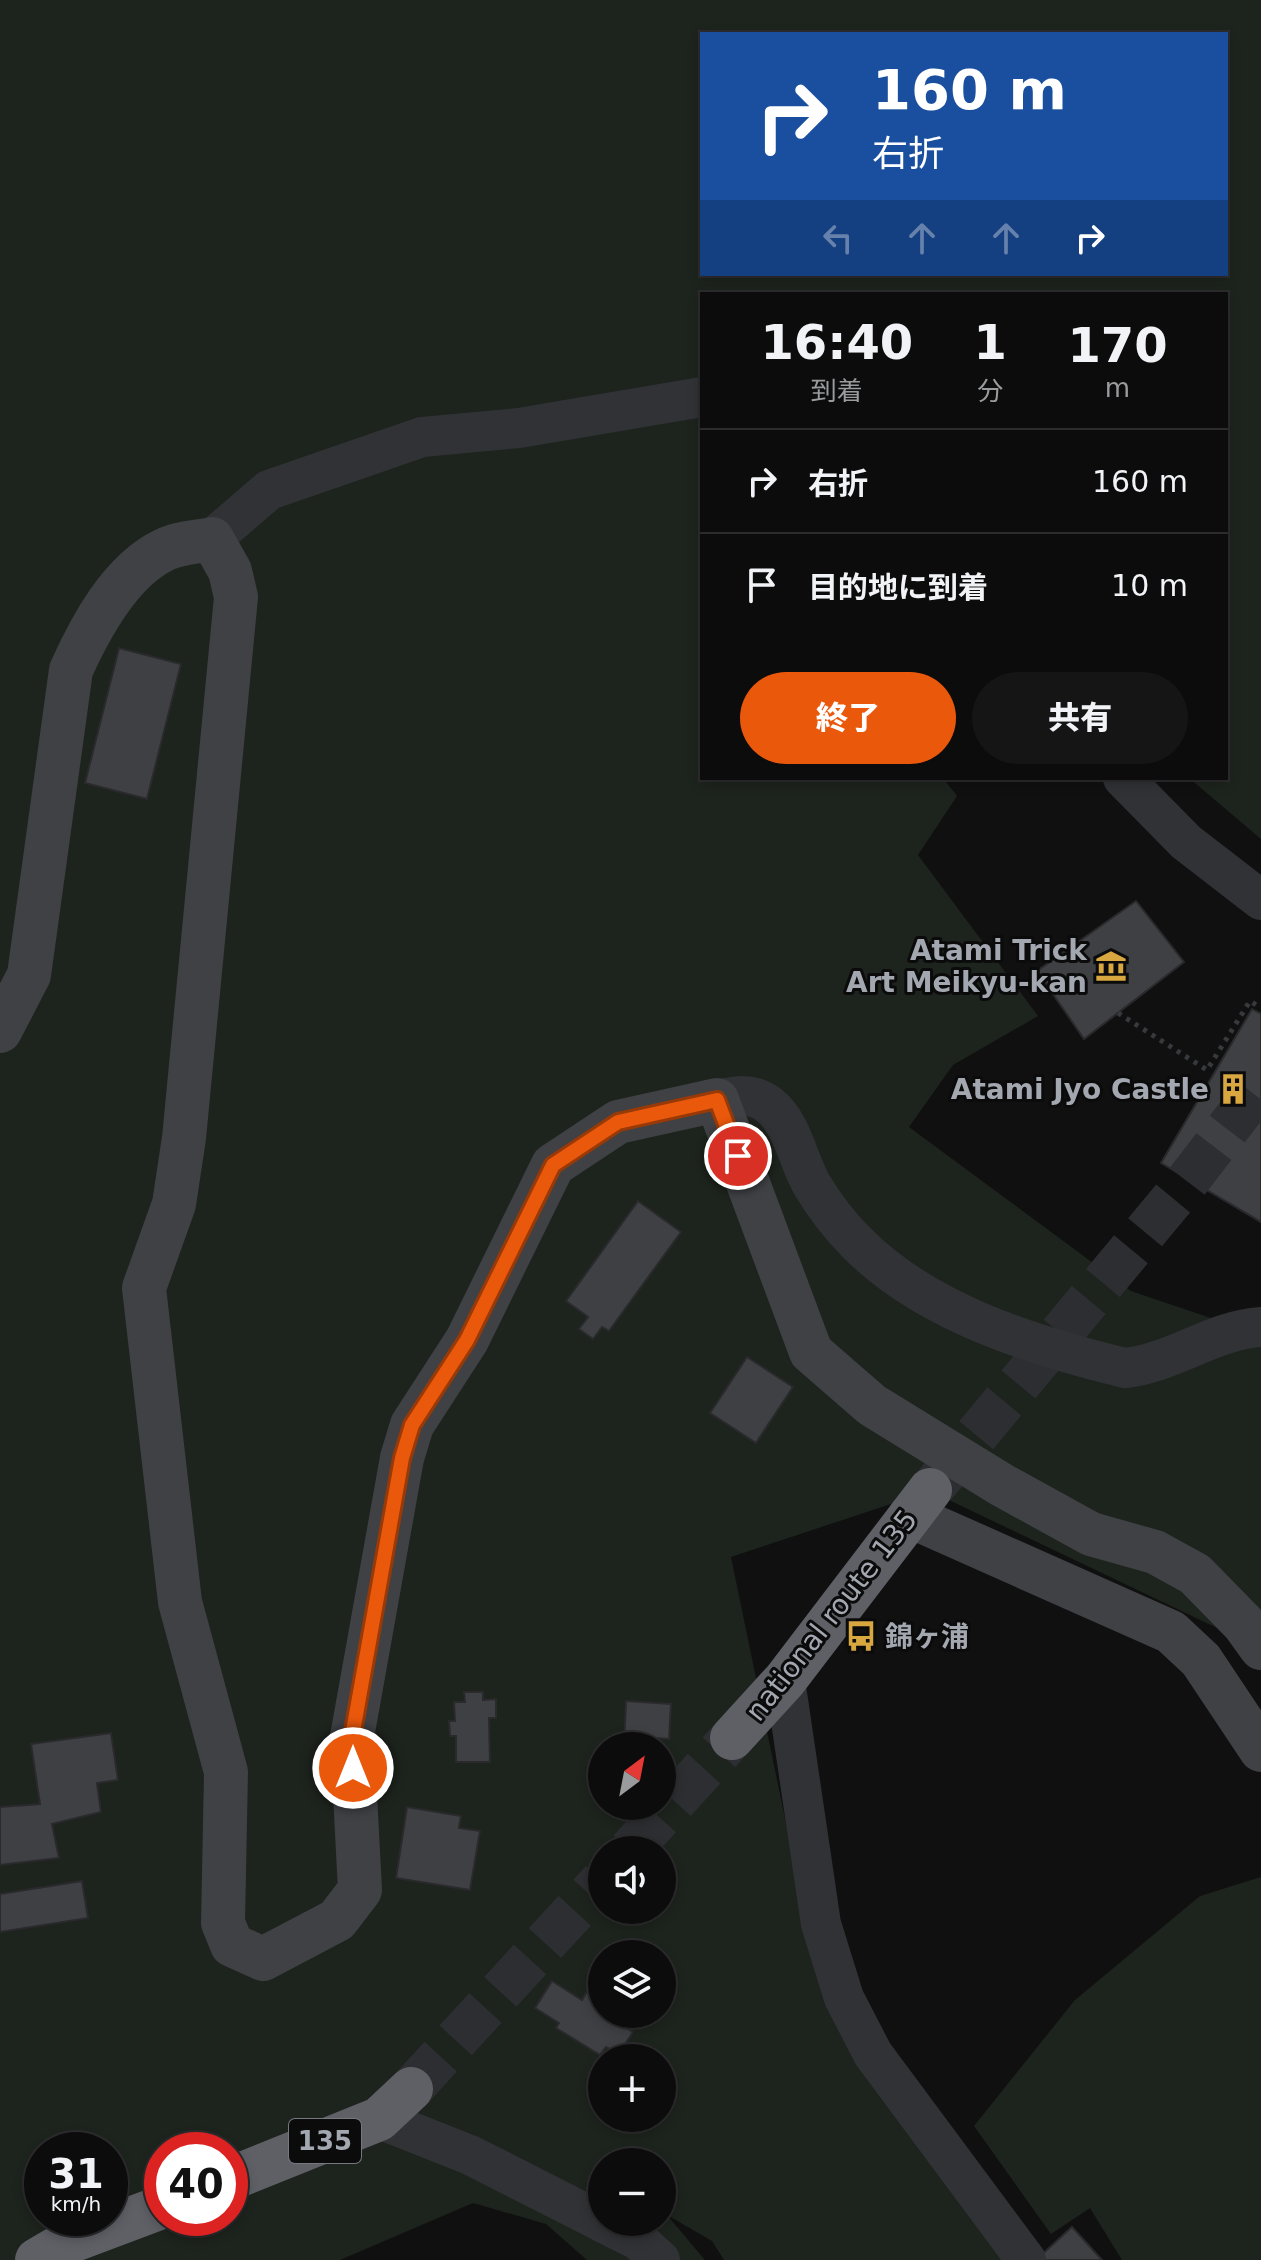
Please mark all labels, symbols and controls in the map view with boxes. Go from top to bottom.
text: 160 m [872,57,1067,122]
icon: right [740,64,844,168]
text: 右折 [872,133,944,174]
icon: left [816,216,860,260]
icon: ahead [900,216,944,260]
icon: ahead [984,216,1028,260]
icon: right [1068,216,1112,260]
text: 16:40 [760,314,913,370]
text: 1 [974,314,1007,370]
text: 170 [1067,317,1168,373]
text: m [1105,373,1130,403]
text: 到着 [811,376,863,406]
text: 分 [977,376,1003,406]
icon: right [740,459,784,503]
text: 160 m [1092,464,1188,499]
text: 右折 [808,466,868,501]
icon: arrive [740,563,784,607]
text: 10 m [1111,568,1188,603]
text: 目的地に到着 [808,570,988,605]
button: 終了 [740,672,956,764]
button: 共有 [972,672,1188,764]
place label: Atami Trick Art Meikyu-kan [846,934,1088,999]
museum icon: Atami Trick Art Meikyu-kan [1094,949,1128,983]
building icon: Atami Jyo Castle [1216,1072,1250,1106]
place label: Atami Jyo Castle [951,1073,1209,1106]
pin [704,1122,772,1190]
icon: arrive [716,1134,760,1178]
street label: national route 135 [739,1503,924,1727]
bus stop icon: 錦ヶ浦 [844,1619,878,1653]
place label: 錦ヶ浦 [885,1620,969,1653]
position arrow [311,1726,395,1810]
north arrow [588,1732,676,1820]
map controls [588,1732,676,2236]
button: sound [588,1836,676,1924]
button: layers [588,1940,676,2028]
button: + [588,2044,676,2132]
road number: 135 [289,2119,361,2163]
speed limit sign: 40 [144,2132,248,2236]
button: − [588,2148,676,2236]
text: 31 [48,2151,104,2197]
text: km/h [51,2192,101,2216]

